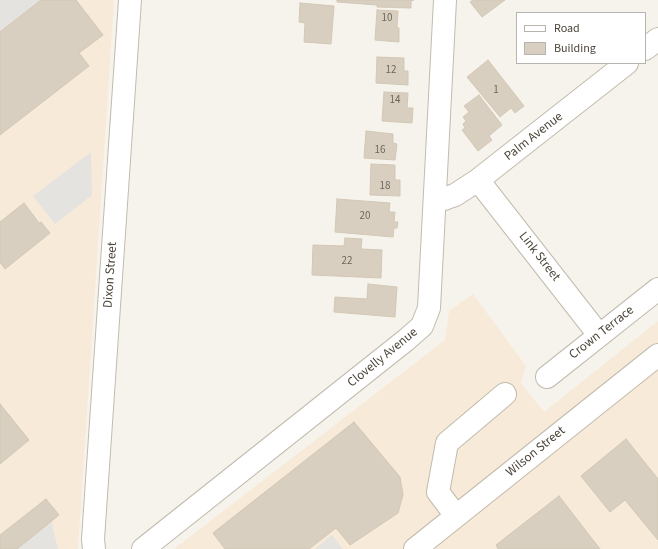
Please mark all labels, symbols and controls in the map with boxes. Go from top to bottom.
house number: 10 [382,12,392,26]
legend [516,12,646,64]
text: Road [554,20,580,37]
text: Building [554,40,596,57]
house number: 12 [386,64,396,78]
house number: 1 [493,84,499,98]
house number: 14 [390,94,400,108]
street label: Palm Avenue [502,109,566,165]
house number: 16 [375,144,385,158]
house number: 18 [380,180,390,194]
house number: 20 [360,210,370,224]
street label: Link Street [515,229,563,285]
street label: Dixon Street [101,241,121,309]
house number: 22 [342,255,352,269]
street label: Crown Terrace [567,303,637,363]
street label: Clovelly Avenue [345,325,421,391]
street label: Wilson Street [503,423,569,481]

